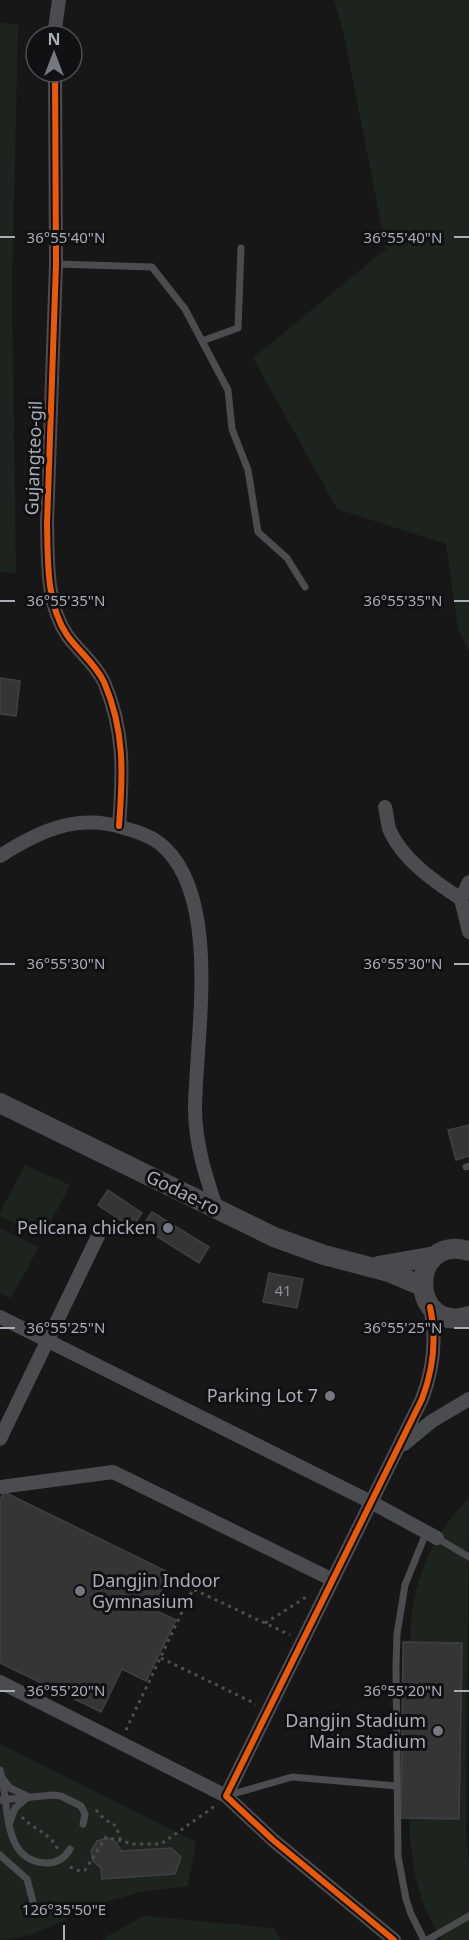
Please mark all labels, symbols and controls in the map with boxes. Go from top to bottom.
north arrow [24,24,84,84]
text: N [47,28,61,50]
text: 36°55'40"N [27,227,105,247]
text: 36°55'40"N [364,227,442,247]
street label: Gujangteo-gil [19,400,47,516]
text: 36°55'35"N [27,590,105,610]
text: 36°55'35"N [364,590,442,610]
text: 36°55'30"N [27,953,105,973]
text: 36°55'30"N [364,953,442,973]
street label: Godae-ro [143,1164,224,1220]
place label: Pelicana chicken [17,1215,156,1239]
marker: Pelicana chicken [161,1221,175,1235]
house number: 41 [274,1280,292,1300]
text: 36°55'25"N [27,1317,105,1337]
text: 36°55'25"N [364,1317,442,1337]
place label: Parking Lot 7 [207,1383,318,1407]
marker: Parking Lot 7 [323,1389,337,1403]
place label: Dangjin Indoor Gymnasium [92,1568,221,1613]
marker: Dangjin Indoor Gymnasium [73,1584,87,1598]
text: 36°55'20"N [27,1680,105,1700]
text: 36°55'20"N [364,1680,442,1700]
place label: Dangjin Stadium Main Stadium [285,1708,426,1753]
marker: Dangjin Stadium Main Stadium [431,1724,445,1738]
text: 126°35'50"E [22,1899,106,1919]

